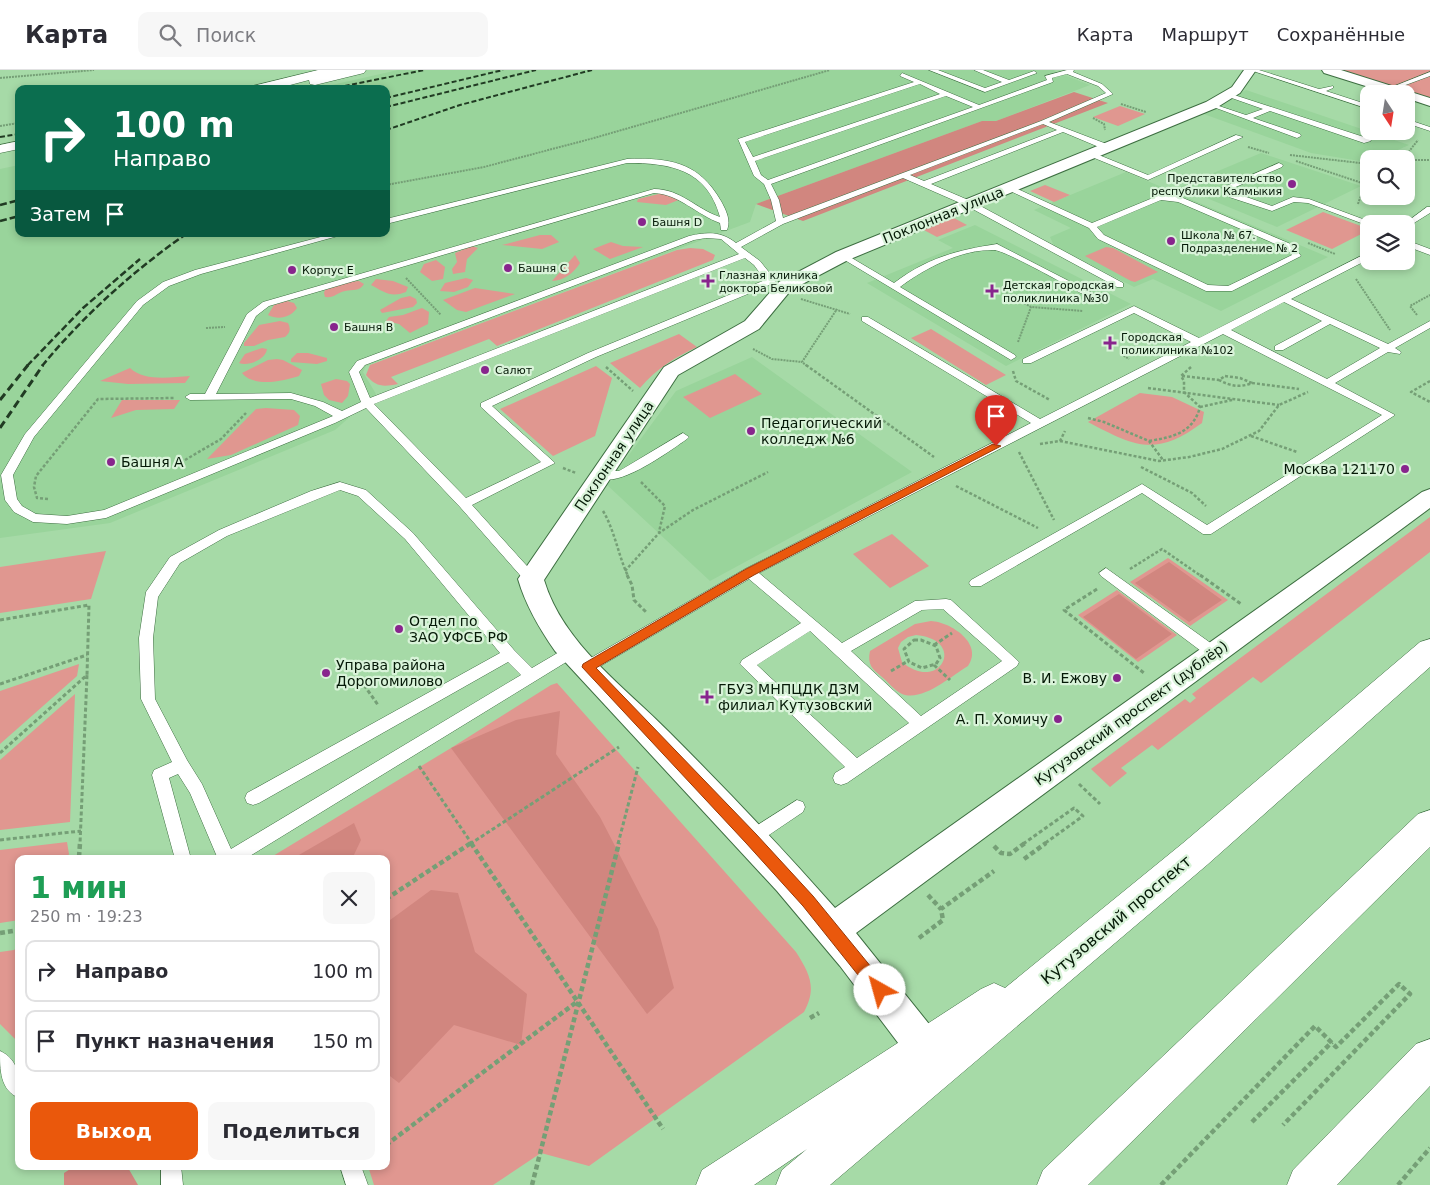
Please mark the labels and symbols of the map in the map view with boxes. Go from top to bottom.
north arrow [1360,85,1415,140]
place label: Представительство республики Калмыкия [1151,172,1282,198]
marker: Представительство республики Калмыкия [1286,178,1298,190]
street label: Поклонная улица [880,183,1006,247]
marker: Башня D [636,216,648,228]
place label: Башня D [652,216,702,229]
place label: Школа № 67. Подразделение № 2 [1181,229,1298,255]
marker: Школа № 67. Подразделение № 2 [1165,235,1177,247]
marker: Башня C [502,262,514,274]
place label: Башня C [518,262,568,275]
marker: Корпус E [286,264,298,276]
place label: Корпус E [302,264,354,277]
place label: Глазная клиника доктора Беликовой [719,269,833,295]
marker: Глазная клиника доктора Беликовой [701,274,715,288]
place label: Детская городская поликлиника №30 [1003,279,1114,305]
marker: Детская городская поликлиника №30 [985,284,999,298]
marker: Башня B [328,321,340,333]
place label: Башня B [344,321,393,334]
place label: Городская поликлиника №102 [1121,331,1234,357]
marker: Городская поликлиника №102 [1103,336,1117,350]
marker: Салют [479,364,491,376]
place label: Салют [495,364,533,377]
pin [975,395,1017,446]
street label: Поклонная улица [571,398,657,514]
place label: Педагогический колледж №6 [761,415,882,447]
marker: Педагогический колледж №6 [745,425,757,437]
place label: Башня А [121,454,184,470]
marker: Башня А [105,456,117,468]
place label: Москва 121170 [1283,461,1395,477]
marker: Москва 121170 [1399,463,1411,475]
place label: Отдел по ЗАО УФСБ РФ [409,613,508,645]
marker: Отдел по ЗАО УФСБ РФ [393,623,405,635]
street label: Кутузовский проспект (дублёр) [1031,638,1231,788]
place label: Управа района Дорогомилово [336,657,445,689]
marker: Управа района Дорогомилово [320,667,332,679]
place label: В. И. Ежову [1023,670,1107,686]
marker: В. И. Ежову [1111,672,1123,684]
place label: ГБУЗ МНПЦДК ДЗМ филиал Кутузовский [718,681,872,713]
marker: ГБУЗ МНПЦДК ДЗМ филиал Кутузовский [700,690,714,704]
place label: А. П. Хомичу [956,711,1048,727]
marker: А. П. Хомичу [1052,713,1064,725]
street label: Кутузовский проспект [1037,852,1195,988]
position arrow [853,963,905,1015]

